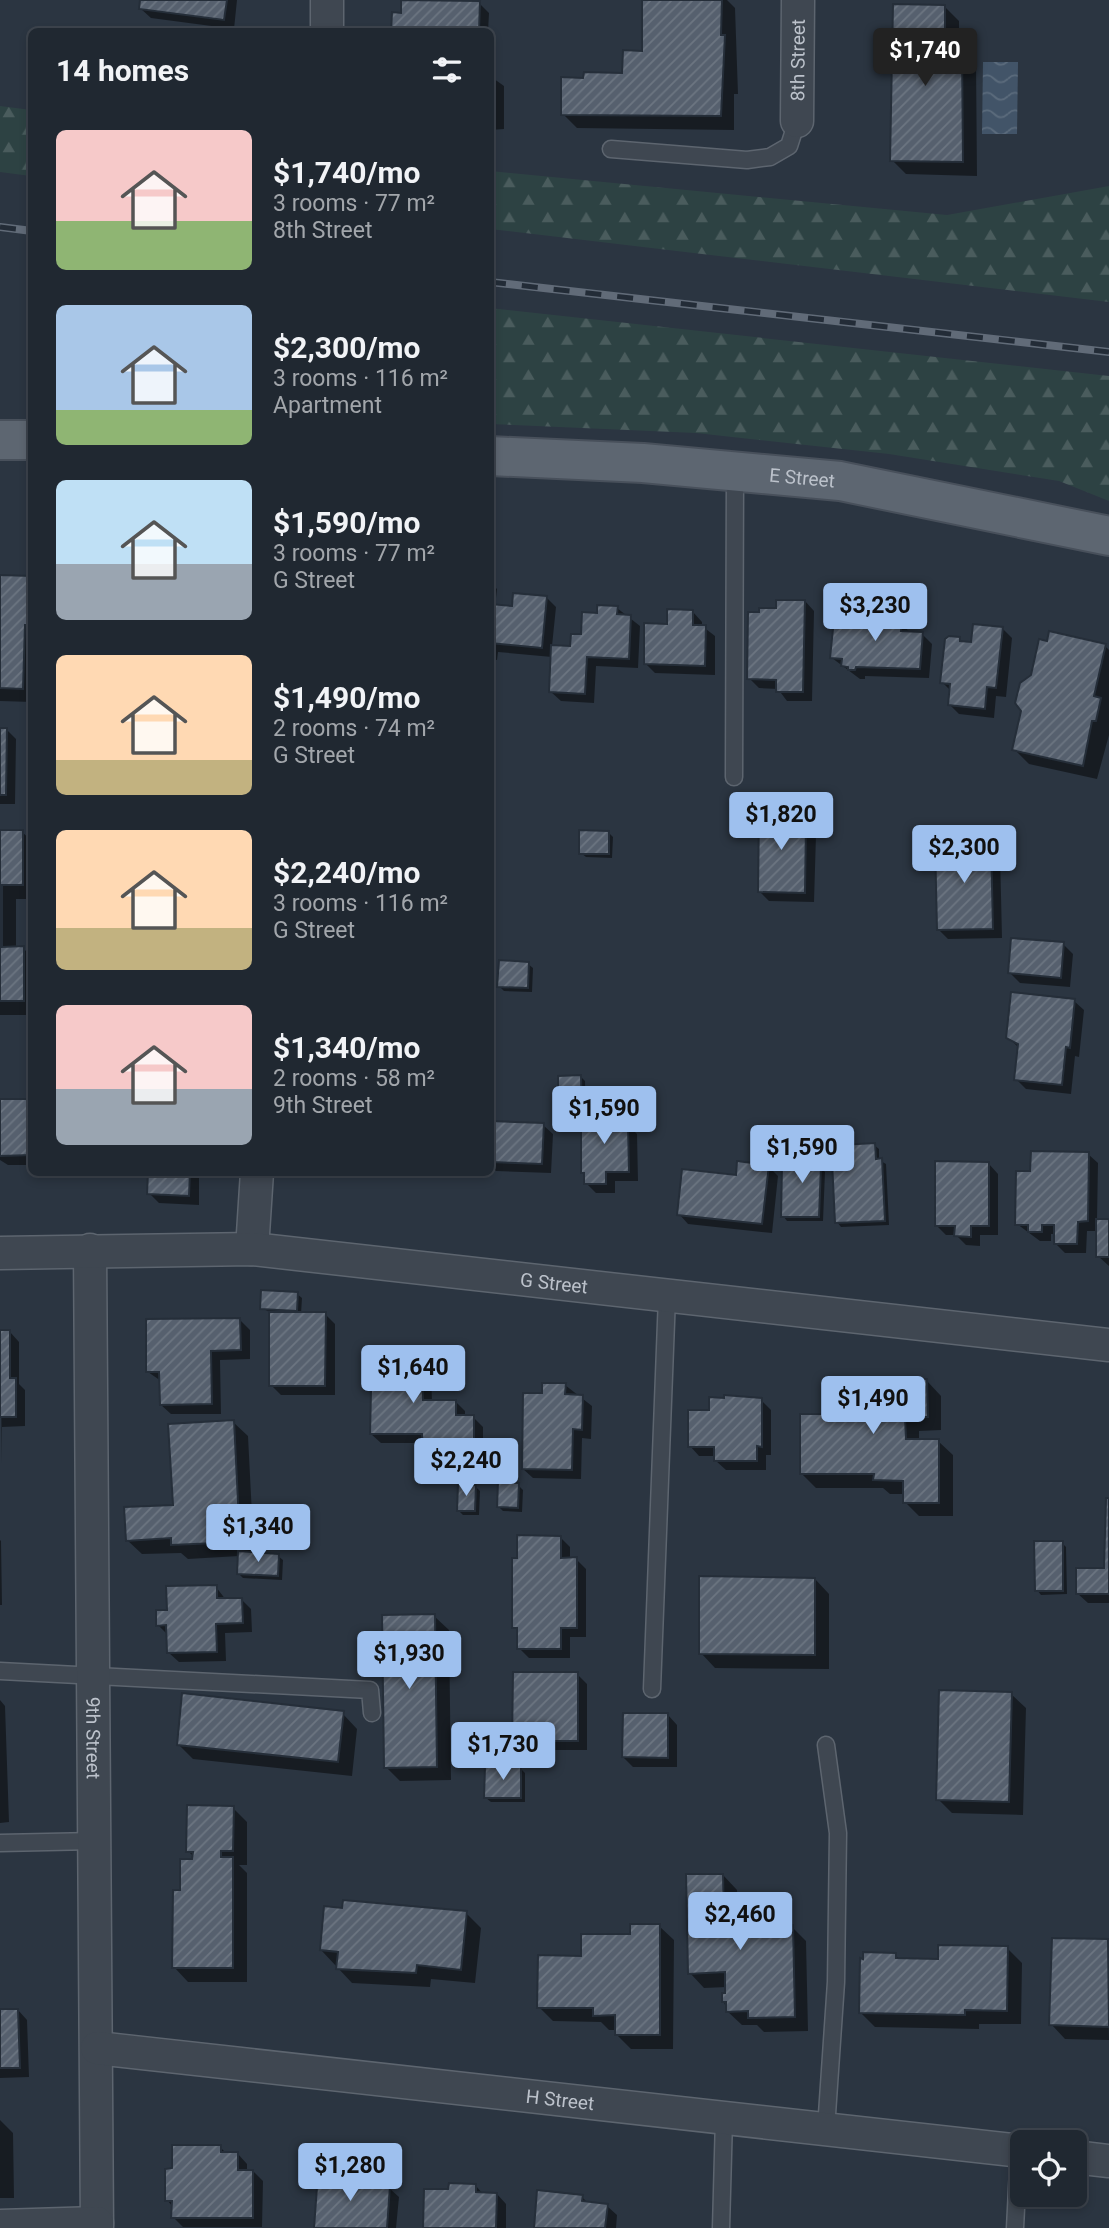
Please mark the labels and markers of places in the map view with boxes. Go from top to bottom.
pin: $1,740 [868,28,982,88]
pin: $3,230 [818,584,932,643]
pin: $1,820 [724,792,838,852]
pin: $2,300 [907,826,1021,885]
pin: $1,590 [547,1086,661,1146]
pin: $1,590 [745,1126,859,1185]
pin: $1,640 [356,1346,470,1405]
pin: $1,490 [816,1376,930,1436]
pin: $2,240 [409,1438,523,1498]
pin: $1,340 [201,1504,315,1564]
pin: $1,930 [352,1632,466,1691]
pin: $1,730 [446,1722,560,1782]
pin: $2,460 [683,1892,797,1952]
pin: $1,280 [293,2144,407,2203]

